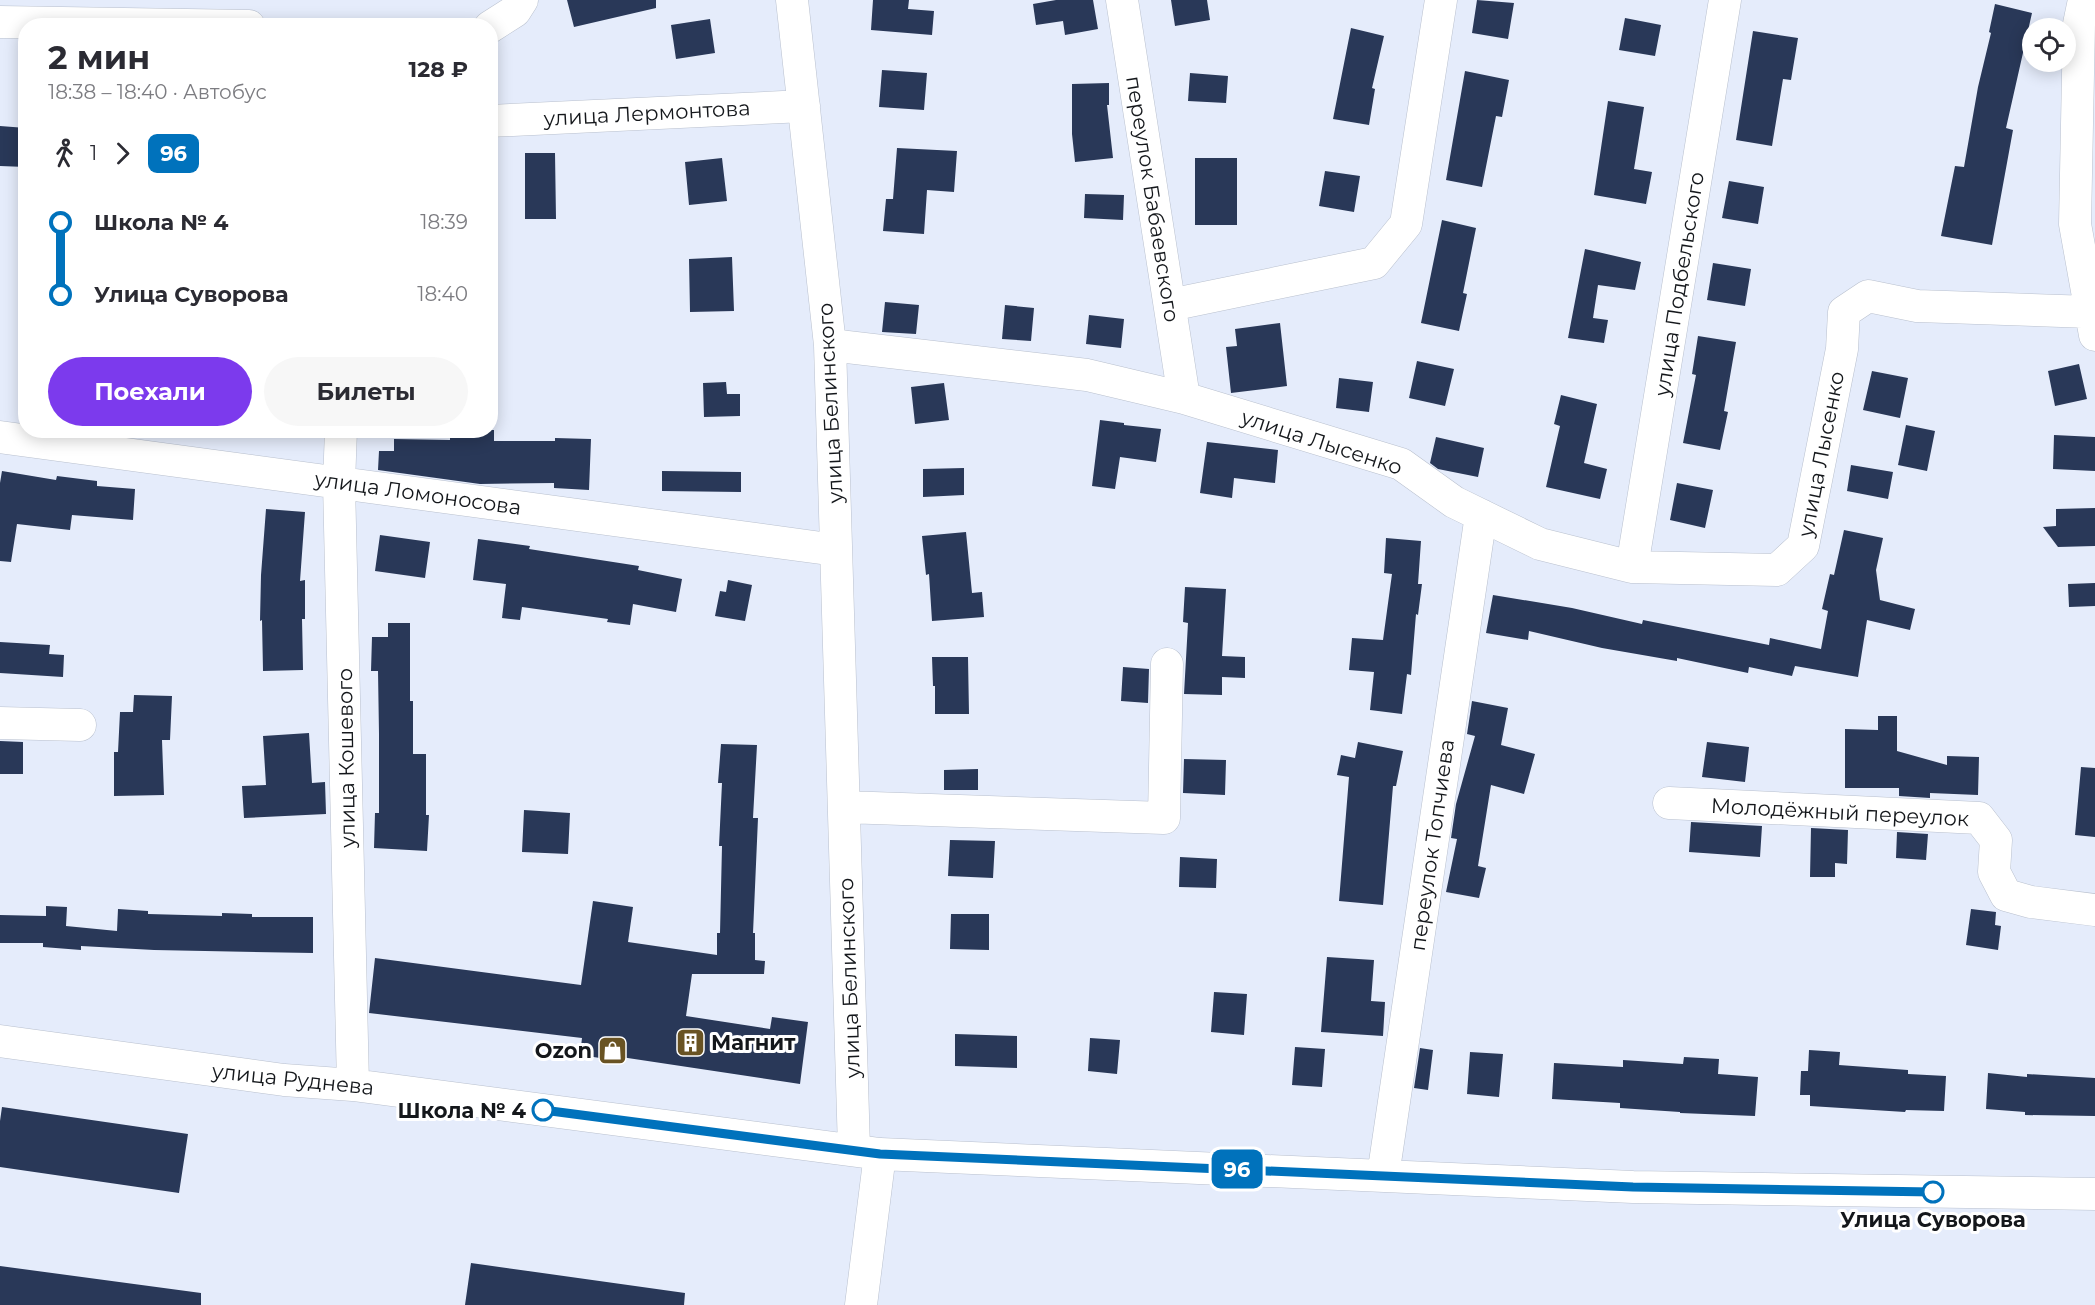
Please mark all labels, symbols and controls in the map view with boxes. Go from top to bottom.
map controls [2022,18,2076,72]
button: locate [2022,18,2076,72]
text: 2 мин [48,37,150,77]
text: 128 ₽ [409,56,468,83]
street label: переулок Бабаевского [1121,74,1185,324]
text: 18:38 – 18:40 · Автобус [48,80,267,104]
street label: улица Лермонтова [542,95,751,131]
icon: walk [48,137,81,170]
icon: forward [106,137,139,170]
text: 1 [90,141,97,165]
text: 96 [160,141,187,166]
street label: улица Подбельского [1649,170,1709,399]
text: Школа № 4 [94,209,229,236]
text: 18:39 [420,210,468,234]
text: Улица Суворова [94,281,288,308]
text: 18:40 [417,282,468,306]
street label: улица Белинского [812,302,848,505]
button: Поехали [48,357,252,426]
button: Билеты [264,357,468,426]
street label: улица Лысенко [1793,369,1849,540]
street label: улица Лысенко [1237,404,1406,480]
street label: улица Ломоносова [312,466,523,520]
street label: улица Кошевого [332,668,360,849]
street label: переулок Топчиева [1405,738,1459,952]
street label: Молодёжный переулок [1710,793,1970,831]
street label: улица Белинского [833,877,865,1080]
building icon: Магнит [674,1026,706,1058]
place label: Магнит [711,1030,796,1055]
shop icon: Ozon [597,1034,629,1066]
place label: Ozon [535,1038,592,1063]
street label: улица Руднева [210,1058,375,1100]
place label: Школа № 4 [398,1098,527,1123]
marker: Школа № 4 [532,1099,554,1121]
line badge: 96 [1210,1150,1264,1188]
text: 96 [1224,1157,1250,1182]
marker: Улица Суворова [1922,1181,1944,1203]
place label: Улица Суворова [1840,1207,2026,1232]

